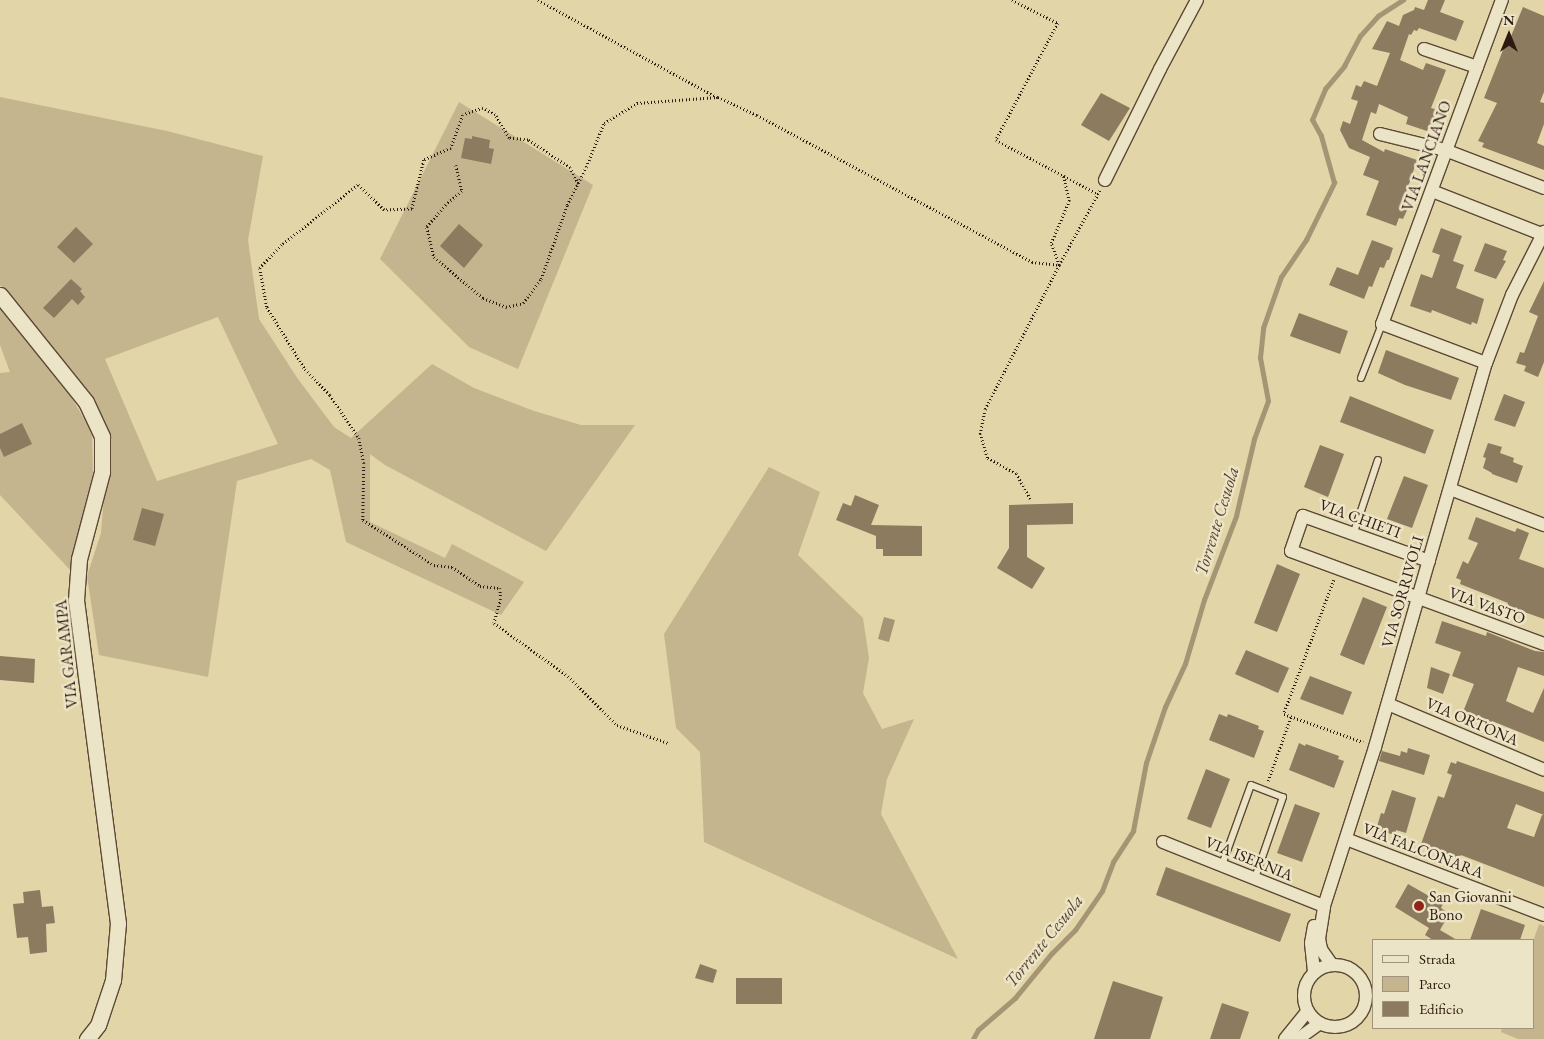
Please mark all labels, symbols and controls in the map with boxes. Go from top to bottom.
north arrow [1484,10,1534,60]
text: N [1503,11,1515,29]
street label: VIA LANCIANO [1398,98,1456,214]
water label: Torrente Cesuola [1190,464,1244,578]
street label: VIA CHIETI [1317,495,1403,543]
street label: VIA SORRIVOLI [1378,534,1428,650]
street label: VIA VASTO [1446,583,1528,629]
street label: VIA GARAMPA [52,599,82,709]
street label: VIA ORTONA [1423,694,1521,750]
street label: VIA FALCONARA [1360,819,1486,883]
street label: VIA ISERNIA [1202,833,1296,885]
place label: San Giovanni Bono [1429,887,1512,925]
water label: Torrente Cesuola [1000,890,1088,992]
marker: San Giovanni Bono [1413,900,1425,912]
legend [1372,939,1534,1029]
text: Strada [1419,949,1455,968]
text: Parco [1419,974,1451,993]
text: Edificio [1419,999,1463,1018]

